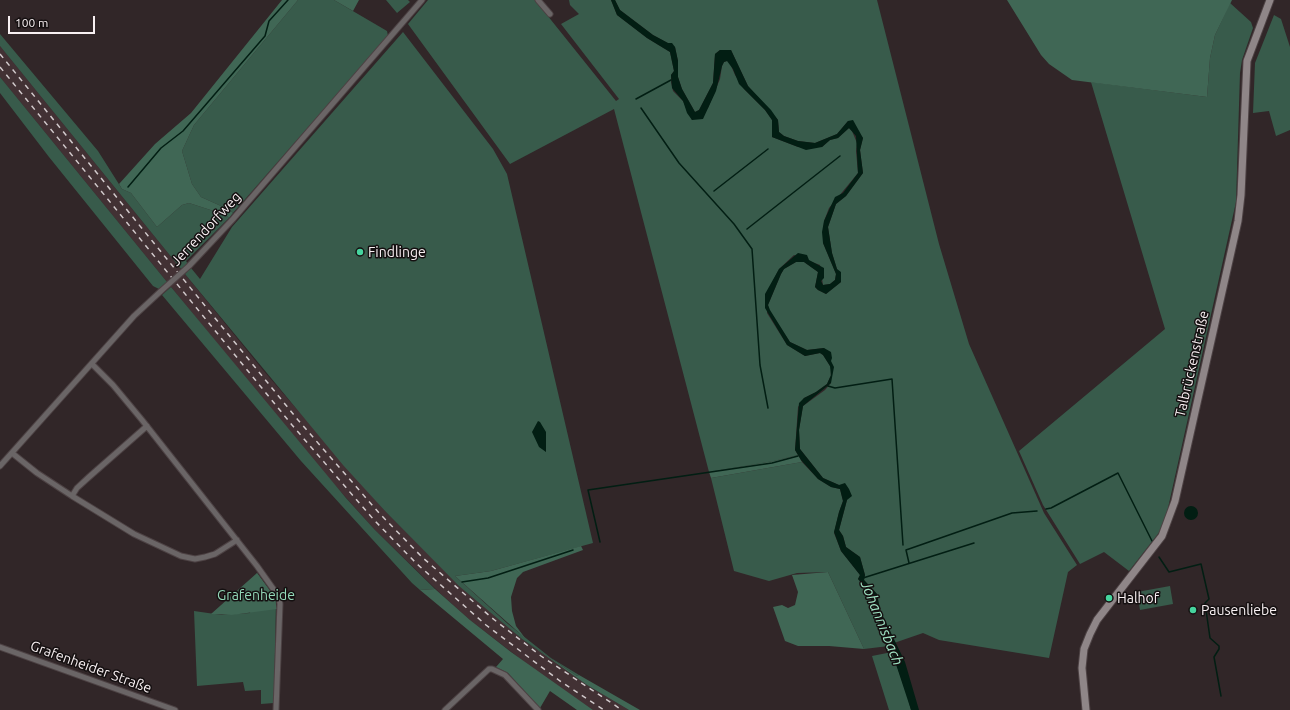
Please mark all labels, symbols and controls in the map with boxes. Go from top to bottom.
scale bar [10,8,97,34]
text: 100 m [15,16,48,29]
street label: Jerrendorfweg [168,189,244,269]
place label: Findlinge [368,244,426,260]
marker: Findlinge [355,247,365,257]
street label: Talbrückenstraße [1172,309,1212,419]
water label: Johannisbach [857,578,907,668]
park label: Grafenheide [217,587,295,603]
place label: Halhof [1117,590,1159,606]
marker: Halhof [1104,593,1114,603]
place label: Pausenliebe [1201,602,1277,618]
marker: Pausenliebe [1188,605,1198,615]
street label: Grafenheider Straße [28,637,154,697]

